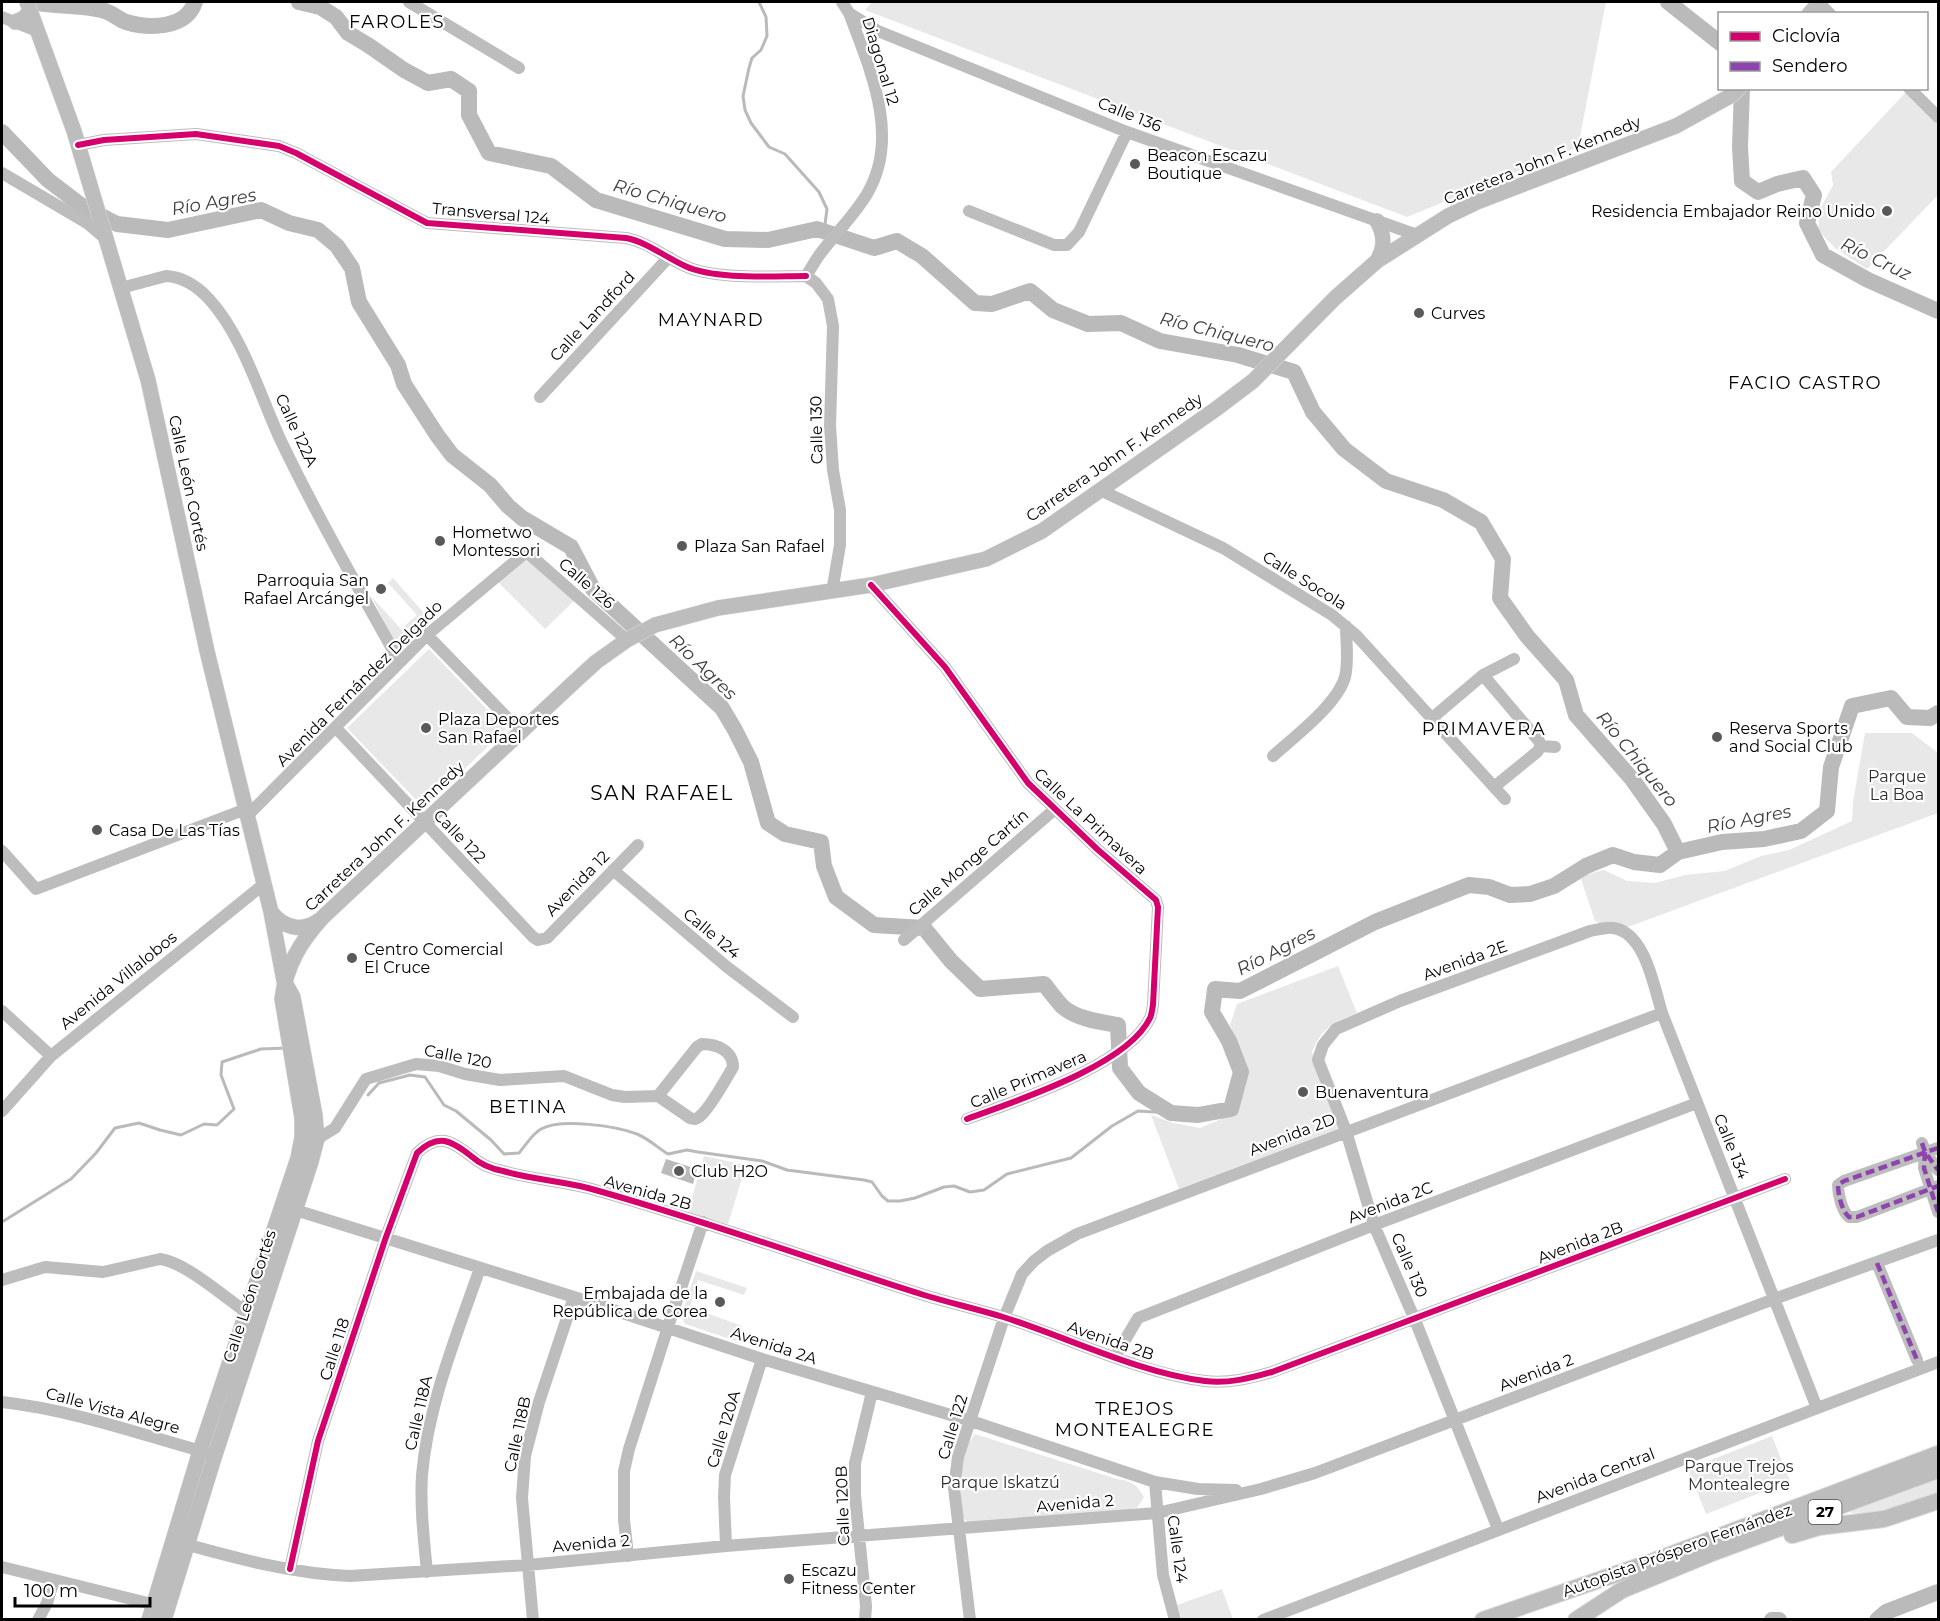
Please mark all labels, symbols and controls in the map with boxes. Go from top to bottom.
district label: FAROLES [349,11,445,33]
legend [1718,12,1928,90]
street label: Diagonal 12 [858,15,903,108]
text: Ciclovía [1772,25,1841,47]
text: Sendero [1772,55,1847,77]
street label: Calle 136 [1095,93,1165,136]
street label: Carretera John F. Kennedy [1441,112,1644,209]
place label: Beacon Escazu Boutique [1147,146,1268,183]
marker: Beacon Escazu Boutique [1128,157,1142,171]
water label: Río Chiquero [611,174,729,228]
water label: Río Agres [170,184,258,220]
street label: Transversal 124 [431,199,551,228]
place label: Residencia Embajador Reino Unido [1591,202,1875,221]
marker: Residencia Embajador Reino Unido [1880,204,1894,218]
water label: Río Cruz [1837,233,1915,286]
street label: Calle Landford [546,267,639,365]
place label: Curves [1431,304,1486,323]
marker: Curves [1412,306,1426,320]
water label: Río Chiquero [1157,307,1277,357]
district label: MAYNARD [658,309,764,331]
district label: FACIO CASTRO [1728,372,1882,394]
street label: Carretera John F. Kennedy [1022,389,1206,526]
street label: Calle 122A [271,391,322,470]
street label: Calle 130 [806,396,827,464]
street label: Calle León Cortés [165,413,212,553]
place label: Hometwo Montessori [452,523,540,560]
marker: Hometwo Montessori [433,534,447,548]
place label: Plaza San Rafael [694,537,825,556]
marker: Plaza San Rafael [675,539,689,553]
street label: Calle Socola [1259,547,1350,614]
street label: Calle 126 [555,554,619,613]
place label: Parroquia San Rafael Arcángel [243,571,369,608]
marker: Parroquia San Rafael Arcángel [374,582,388,596]
street label: Avenida Fernández Delgado [272,596,446,770]
water label: Río Agres [665,629,742,705]
water label: Río Chiquero [1592,707,1682,811]
place label: Plaza Deportes San Rafael [438,710,559,747]
district label: PRIMAVERA [1422,718,1546,740]
place label: Reserva Sports and Social Club [1729,719,1853,756]
marker: Plaza Deportes San Rafael [419,721,433,735]
marker: Reserva Sports and Social Club [1710,730,1724,744]
street label: Carretera John F. Kennedy [301,757,468,915]
street label: Calle La Primavera [1030,764,1151,879]
park label: Parque La Boa [1868,767,1926,804]
district label: SAN RAFAEL [590,781,734,805]
water label: Río Agres [1705,800,1793,838]
street label: Calle Monge Cartín [904,805,1032,920]
street label: Calle 122 [430,806,490,867]
place label: Casa De Las Tías [109,821,240,840]
marker: Casa De Las Tías [90,823,104,837]
street label: Avenida 12 [541,847,613,920]
street label: Calle 124 [679,904,744,963]
water label: Río Agres [1233,922,1319,980]
street label: Avenida Villalobos [56,927,181,1033]
street label: Avenida 2E [1420,936,1510,985]
place label: Centro Comercial El Cruce [364,940,503,977]
marker: Centro Comercial El Cruce [345,951,359,965]
street label: Calle 120 [422,1041,493,1072]
street label: Calle Primavera [967,1046,1089,1113]
place label: Buenaventura [1315,1083,1429,1102]
marker: Buenaventura [1296,1085,1310,1099]
district label: BETINA [489,1096,567,1118]
street label: Avenida 2D [1246,1109,1338,1160]
street label: Calle 134 [1710,1111,1753,1182]
place label: Club H2O [691,1162,768,1181]
marker: Club H2O [672,1164,686,1178]
street label: Avenida 2B [602,1171,694,1214]
street label: Avenida 2C [1345,1178,1435,1227]
street label: Avenida 2B [1535,1217,1626,1267]
street label: Calle León Cortés [219,1227,280,1365]
street label: Calle 130 [1387,1230,1432,1300]
place label: Embajada de la República de Corea [552,1284,708,1321]
marker: Embajada de la República de Corea [713,1295,727,1309]
street label: Calle 118 [315,1315,354,1383]
street label: Avenida 2B [1065,1317,1156,1364]
street label: Avenida 2A [728,1323,820,1368]
street label: Avenida 2 [1496,1350,1576,1395]
street label: Calle 118A [401,1373,436,1452]
street label: Calle Vista Alegre [44,1383,182,1438]
street label: Calle 120A [703,1388,744,1470]
street label: Calle 122 [934,1392,971,1462]
street label: Calle 118B [500,1394,535,1474]
district label: TREJOS MONTEALEGRE [1055,1398,1215,1441]
street label: Avenida Central [1533,1444,1658,1507]
park label: Parque Trejos Montealegre [1684,1457,1794,1494]
street label: Calle 120B [832,1465,853,1547]
park label: Parque Iskatzú [940,1473,1060,1492]
street label: Avenida 2 [1035,1491,1115,1516]
street label: Autopista Próspero Fernández [1560,1500,1794,1601]
road number: 27 [1808,1500,1842,1524]
street label: Calle 124 [1163,1514,1192,1585]
street label: Avenida 2 [551,1531,631,1556]
place label: Escazu Fitness Center [801,1561,916,1598]
scale bar [15,1570,150,1608]
marker: Escazu Fitness Center [782,1572,796,1586]
text: 100 m [24,1580,78,1602]

